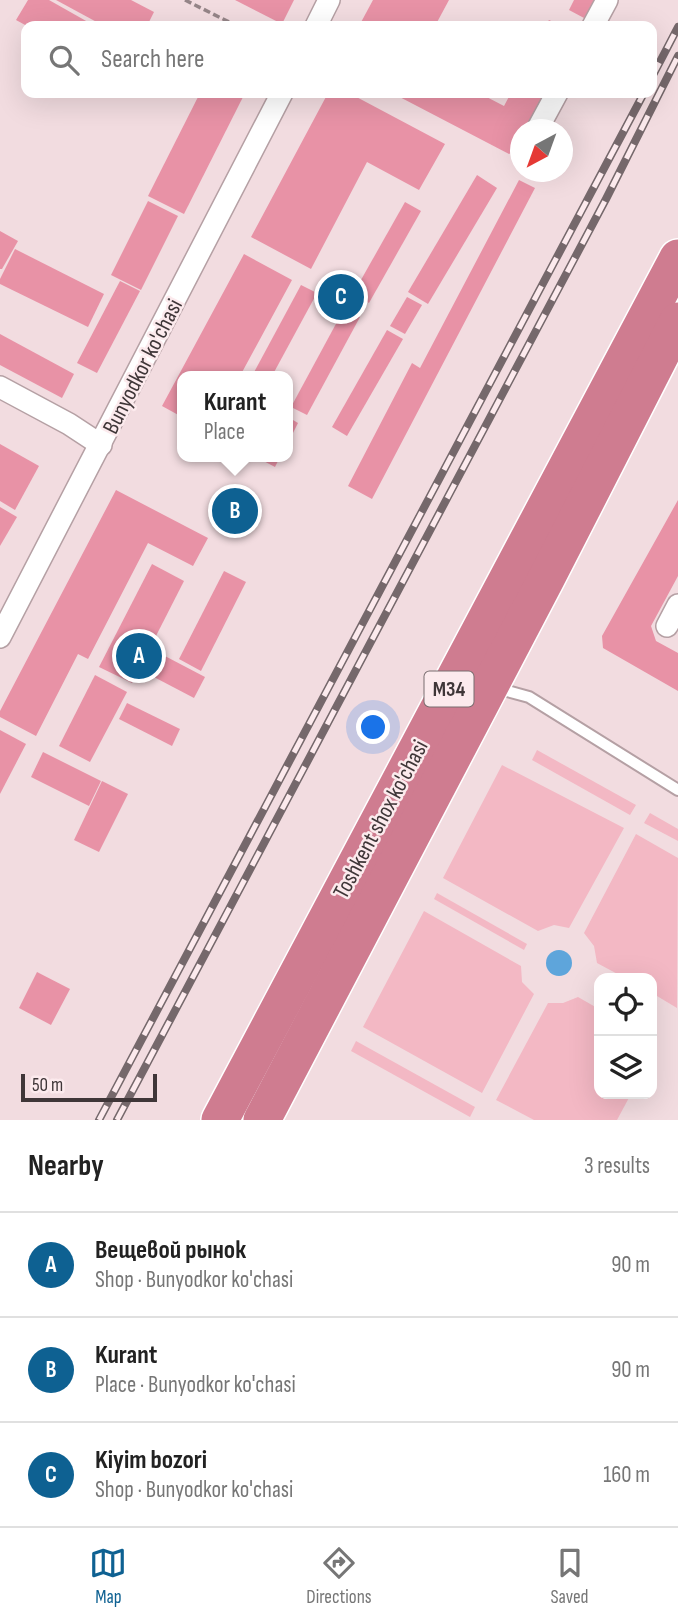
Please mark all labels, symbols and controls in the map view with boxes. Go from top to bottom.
search box [21,21,657,98]
icon: search [45,41,83,79]
text: Search here [101,44,204,75]
north arrow [510,119,573,182]
pin: C [318,271,364,323]
street label: Bunyodkor ko'chasi [97,294,189,439]
popup [177,371,293,462]
text: Kurant [204,387,266,418]
text: Place [204,418,245,446]
pin: B [212,485,258,537]
pin: A [116,630,162,682]
road number: M34 [424,672,474,706]
your location [356,710,390,744]
street label: Toshkent shox ko'chasi [327,735,434,904]
map controls [594,973,657,1099]
button: locate [594,973,657,1036]
button: layers [594,1036,657,1099]
scale bar [21,1071,158,1103]
text: 50 m [32,1074,63,1097]
text: Nearby [28,1148,104,1184]
text: 3 results [584,1152,650,1180]
text: Вещевой рынок [95,1235,246,1266]
text: A [46,1251,56,1279]
text: 90 m [611,1251,650,1279]
text: Shop · Bunyodkor ko'chasi [95,1266,293,1294]
text: Kurant [95,1340,157,1371]
text: B [46,1356,56,1384]
text: 90 m [611,1356,650,1384]
text: Place · Bunyodkor ko'chasi [95,1371,296,1399]
text: Kiyim bozori [95,1445,207,1476]
text: C [45,1461,57,1489]
text: 160 m [603,1461,650,1489]
text: Shop · Bunyodkor ko'chasi [95,1476,293,1504]
tab: Map [89,1544,127,1609]
tab: Directions [306,1544,372,1609]
tab: Saved [550,1544,589,1609]

